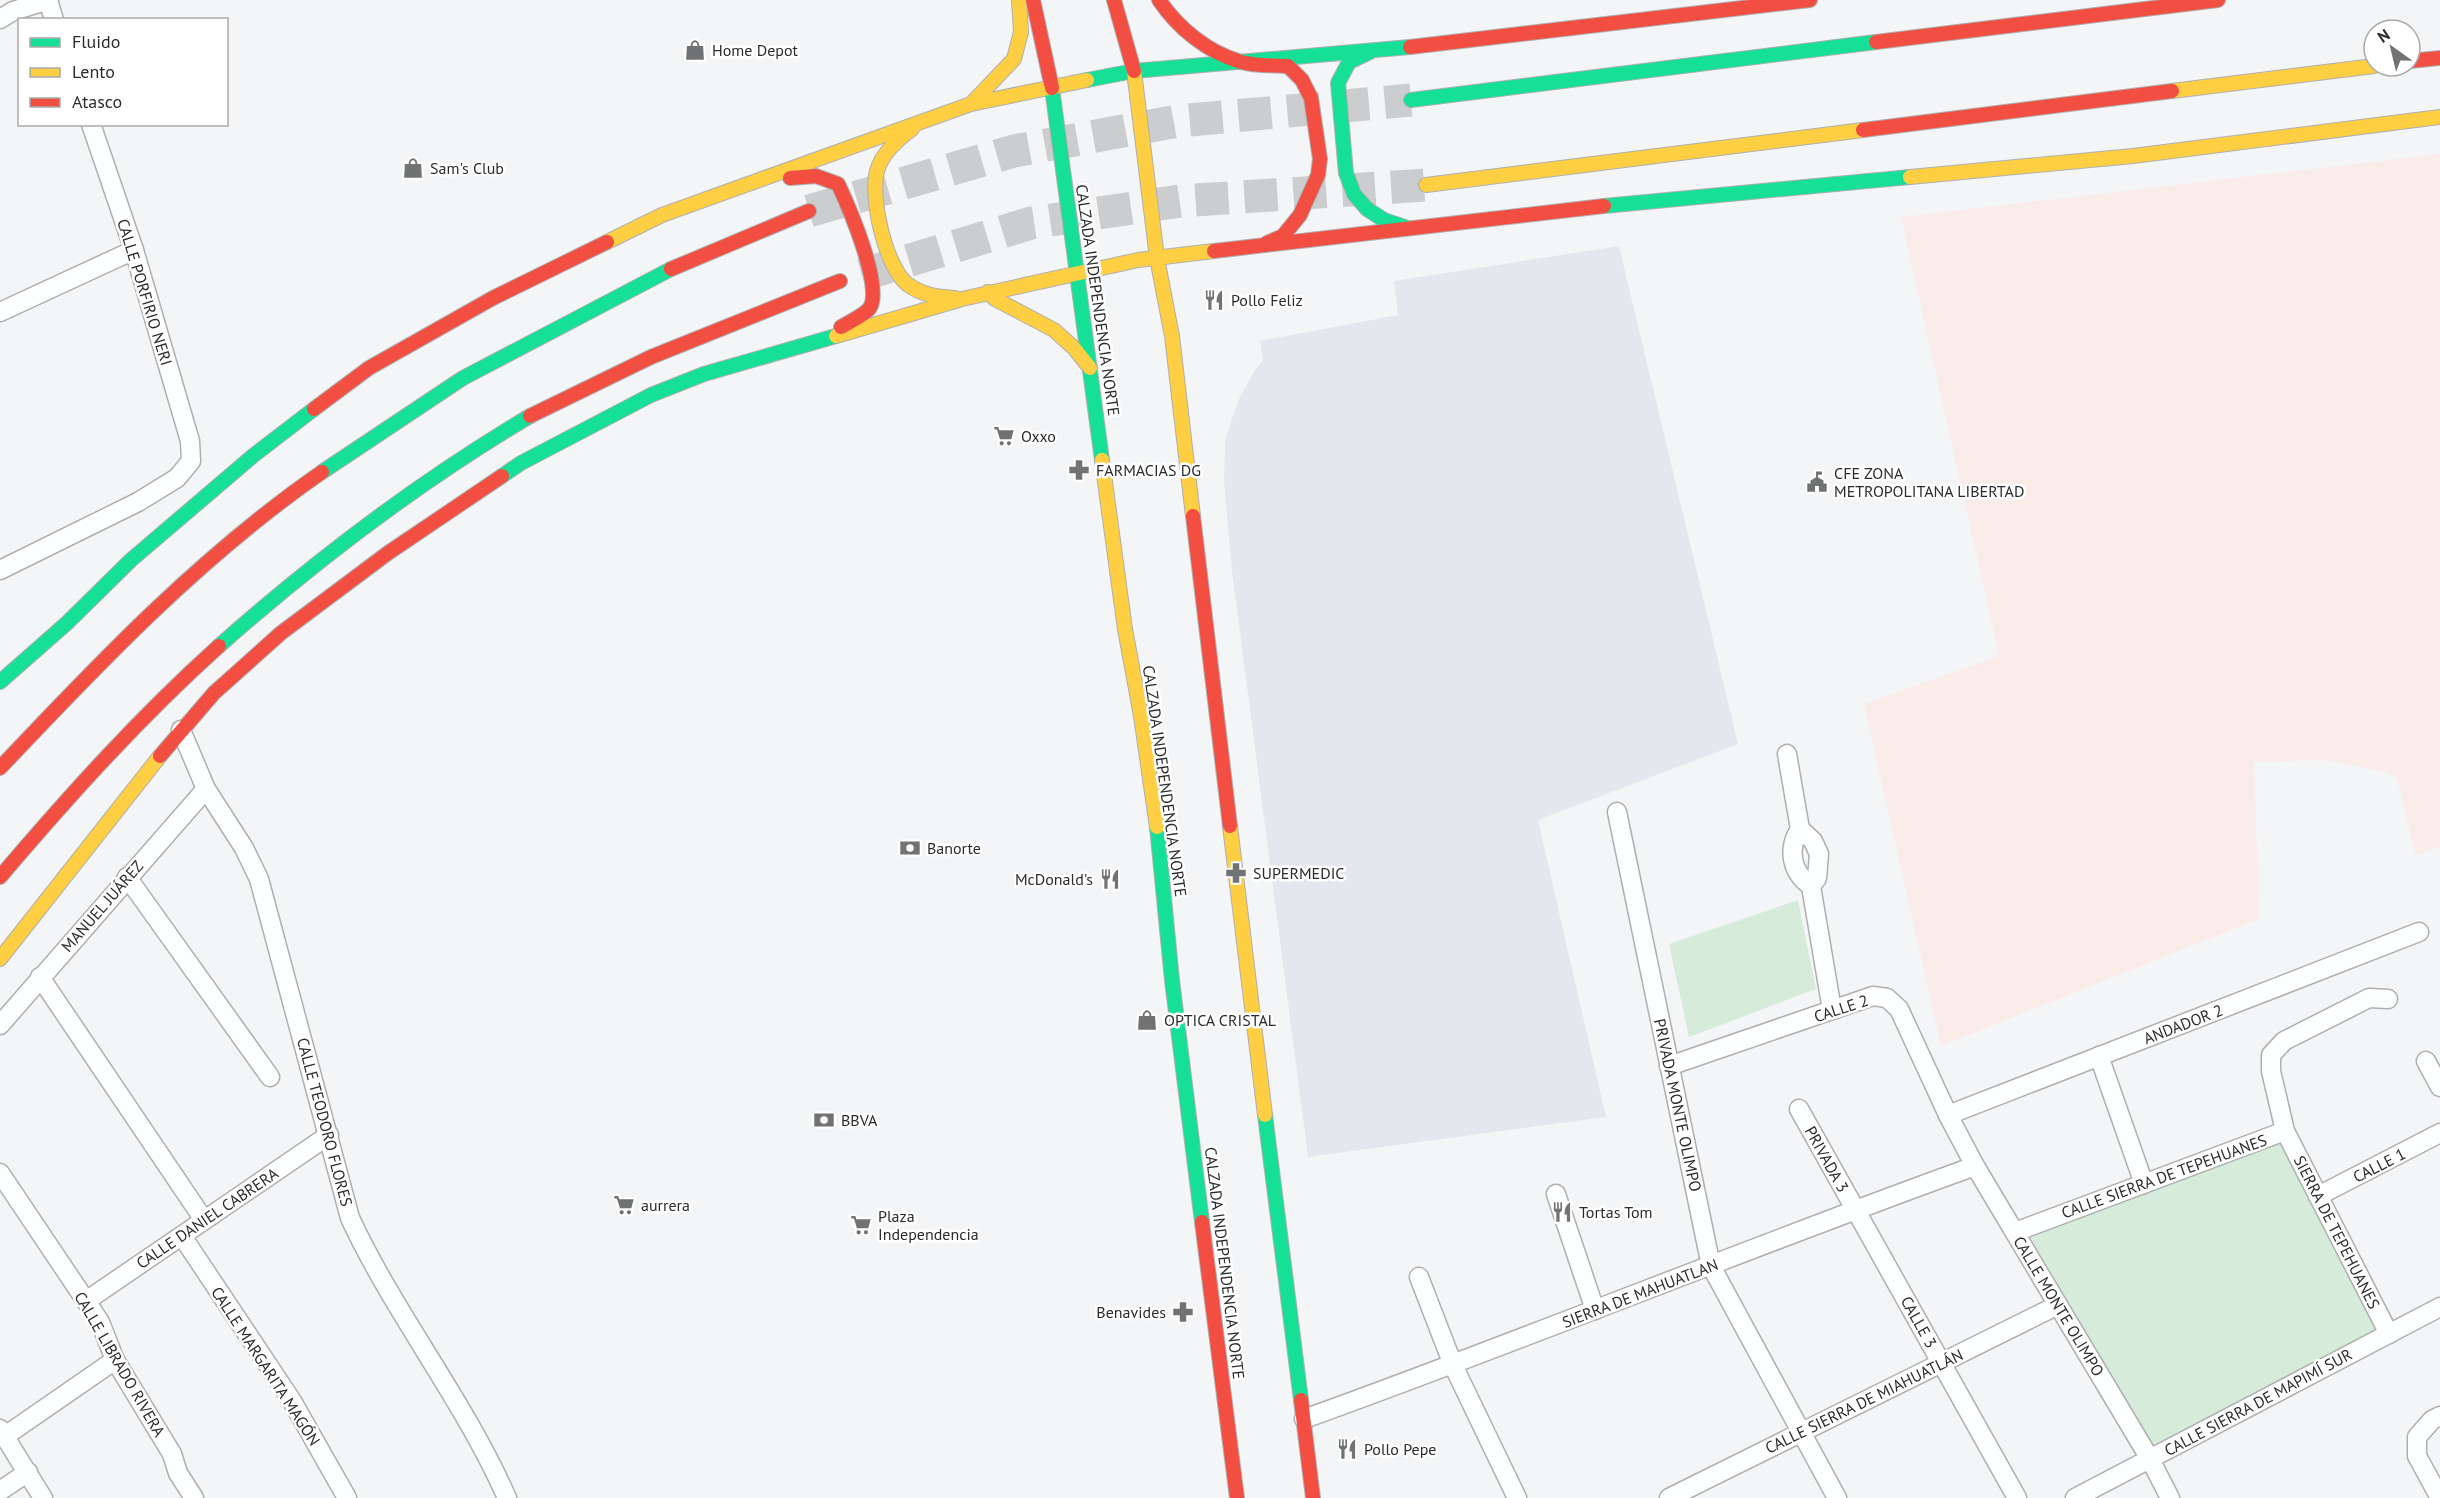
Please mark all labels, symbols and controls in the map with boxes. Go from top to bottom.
legend [18,18,228,126]
north arrow [2362,18,2422,78]
text: N [2374,24,2394,47]
text: Fluido [72,30,120,53]
shop icon: Home Depot [683,38,707,62]
place label: Home Depot [712,40,799,60]
text: Lento [72,60,115,83]
text: Atasco [72,90,122,113]
shop icon: Sam's Club [401,156,425,180]
place label: Sam's Club [430,158,504,178]
street label: CALZADA INDEPENDENCIA NORTE [1072,183,1124,417]
street label: CALLE PORFIRIO NERI [113,216,177,368]
restaurant icon: Pollo Feliz [1202,288,1226,312]
place label: Pollo Feliz [1231,290,1303,310]
supermarket icon: Oxxo [992,424,1016,448]
place label: Oxxo [1021,426,1056,446]
pharmacy icon: FARMACIAS DG [1067,458,1091,482]
place label: FARMACIAS DG [1096,460,1201,480]
place label: CFE ZONA METROPOLITANA LIBERTAD [1834,463,2024,501]
public building icon: CFE ZONA METROPOLITANA LIBERTAD [1805,470,1829,494]
street label: CALZADA INDEPENDENCIA NORTE [1139,664,1191,898]
bank icon: Banorte [898,836,922,860]
place label: Banorte [927,838,981,858]
street label: MANUEL JUÁREZ [57,856,147,956]
pharmacy icon: SUPERMEDIC [1224,861,1248,885]
place label: SUPERMEDIC [1253,863,1344,883]
restaurant icon: McDonald's [1098,867,1122,891]
place label: McDonald's [1015,869,1093,889]
street label: CALLE 2 [1811,990,1871,1026]
street label: ANDADOR 2 [2140,1000,2226,1048]
shop icon: OPTICA CRISTAL [1135,1008,1159,1032]
place label: OPTICA CRISTAL [1164,1010,1276,1030]
street label: PRIVADA MONTE OLIMPO [1650,1017,1706,1193]
street label: CALLE TEODORO FLORES [293,1035,357,1209]
bank icon: BBVA [812,1108,836,1132]
place label: BBVA [841,1110,878,1130]
street label: PRIVADA 3 [1801,1122,1853,1196]
street label: CALLE SIERRA DE TEPEHUANES [2059,1130,2269,1222]
street label: CALLE 1 [2349,1143,2409,1187]
street label: CALZADA INDEPENDENCIA NORTE [1201,1146,1249,1380]
street label: SIERRA DE TEPEHUANES [2290,1152,2384,1312]
street label: CALLE DANIEL CABRERA [132,1163,282,1273]
supermarket icon: aurrera [612,1193,636,1217]
place label: aurrera [641,1195,690,1215]
restaurant icon: Tortas Tom [1550,1200,1574,1224]
place label: Tortas Tom [1579,1202,1653,1222]
place label: Plaza Independencia [878,1206,979,1244]
supermarket icon: Plaza Independencia [849,1213,873,1237]
street label: CALLE MONTE OLIMPO [2009,1232,2109,1380]
street label: SIERRA DE MAHUATLAN [1559,1254,1721,1332]
street label: CALLE MARGARITA MAGÓN [207,1283,325,1449]
street label: CALLE LIBRADO RIVERA [70,1288,170,1441]
street label: CALLE 3 [1897,1293,1941,1351]
pharmacy icon: Benavides [1171,1300,1195,1324]
place label: Benavides [1096,1302,1166,1322]
street label: CALLE SIERRA DE MIAHUATLÁN [1762,1344,1966,1458]
street label: CALLE SIERRA DE MAPIMÍ SUR [2161,1344,2355,1460]
restaurant icon: Pollo Pepe [1335,1437,1359,1461]
place label: Pollo Pepe [1364,1439,1436,1459]

